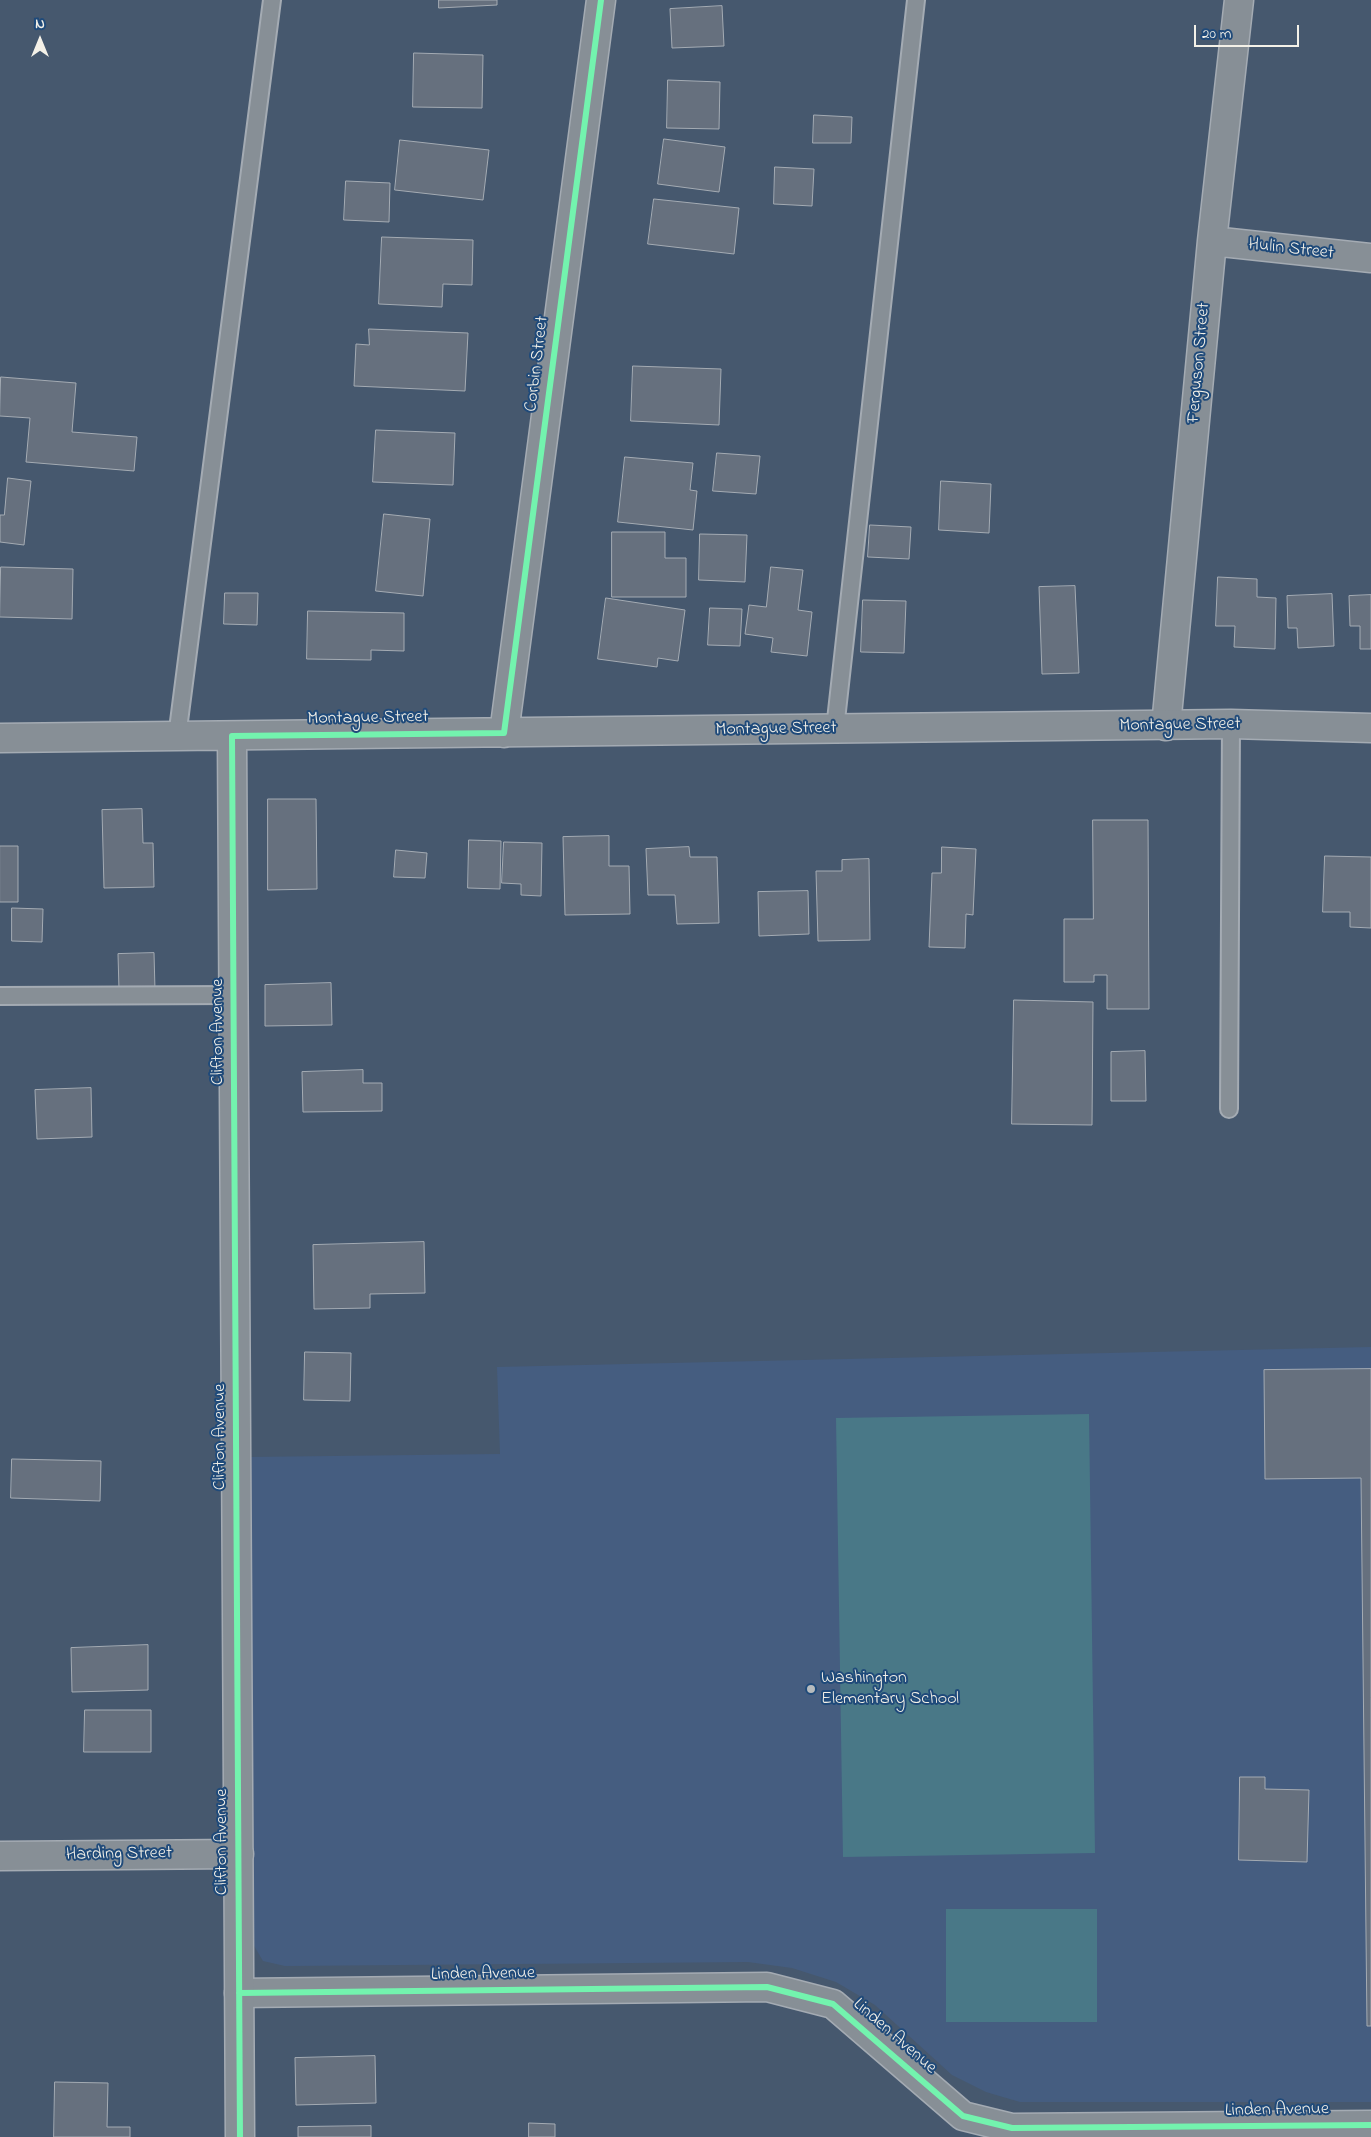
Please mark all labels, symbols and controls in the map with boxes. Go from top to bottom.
text: N [35,14,45,35]
north arrow [15,15,65,65]
scale bar [1196,15,1301,47]
text: 20 m [1202,23,1231,45]
street label: Hulin Street [1247,235,1335,265]
street label: Ferguson Street [1184,302,1216,424]
street label: Corbin Street [521,315,555,413]
street label: Montague Street [307,707,429,731]
street label: Montague Street [1119,714,1241,738]
street label: Montague Street [715,718,837,742]
street label: Clifton Avenue [208,979,230,1085]
street label: Clifton Avenue [210,1384,232,1490]
place label: Washington Elementary School [821,1668,959,1710]
marker: Washington Elementary School [805,1683,817,1695]
street label: Clifton Avenue [212,1789,234,1895]
street label: Harding Street [66,1843,172,1867]
street label: Linden Avenue [431,1963,535,1987]
street label: Linden Avenue [848,1995,940,2079]
street label: Linden Avenue [1225,2099,1329,2123]

